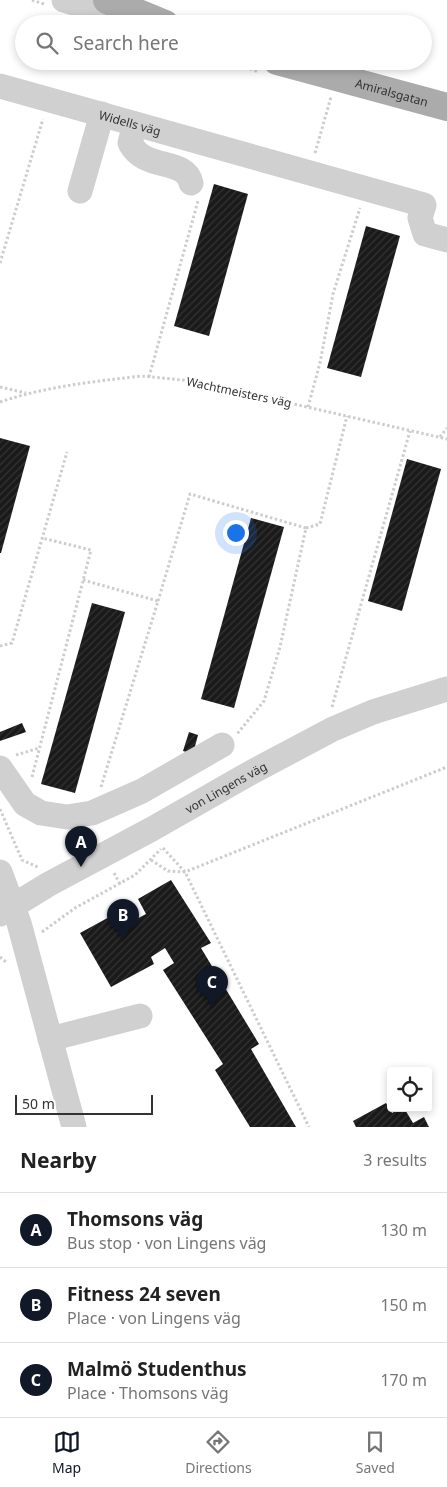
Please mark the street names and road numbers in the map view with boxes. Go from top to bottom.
street label: Amiralsgatan [353,74,430,110]
street label: Widells väg [97,106,163,139]
street label: Wachtmeisters väg [185,373,293,411]
street label: von Lingens väg [182,757,270,817]

